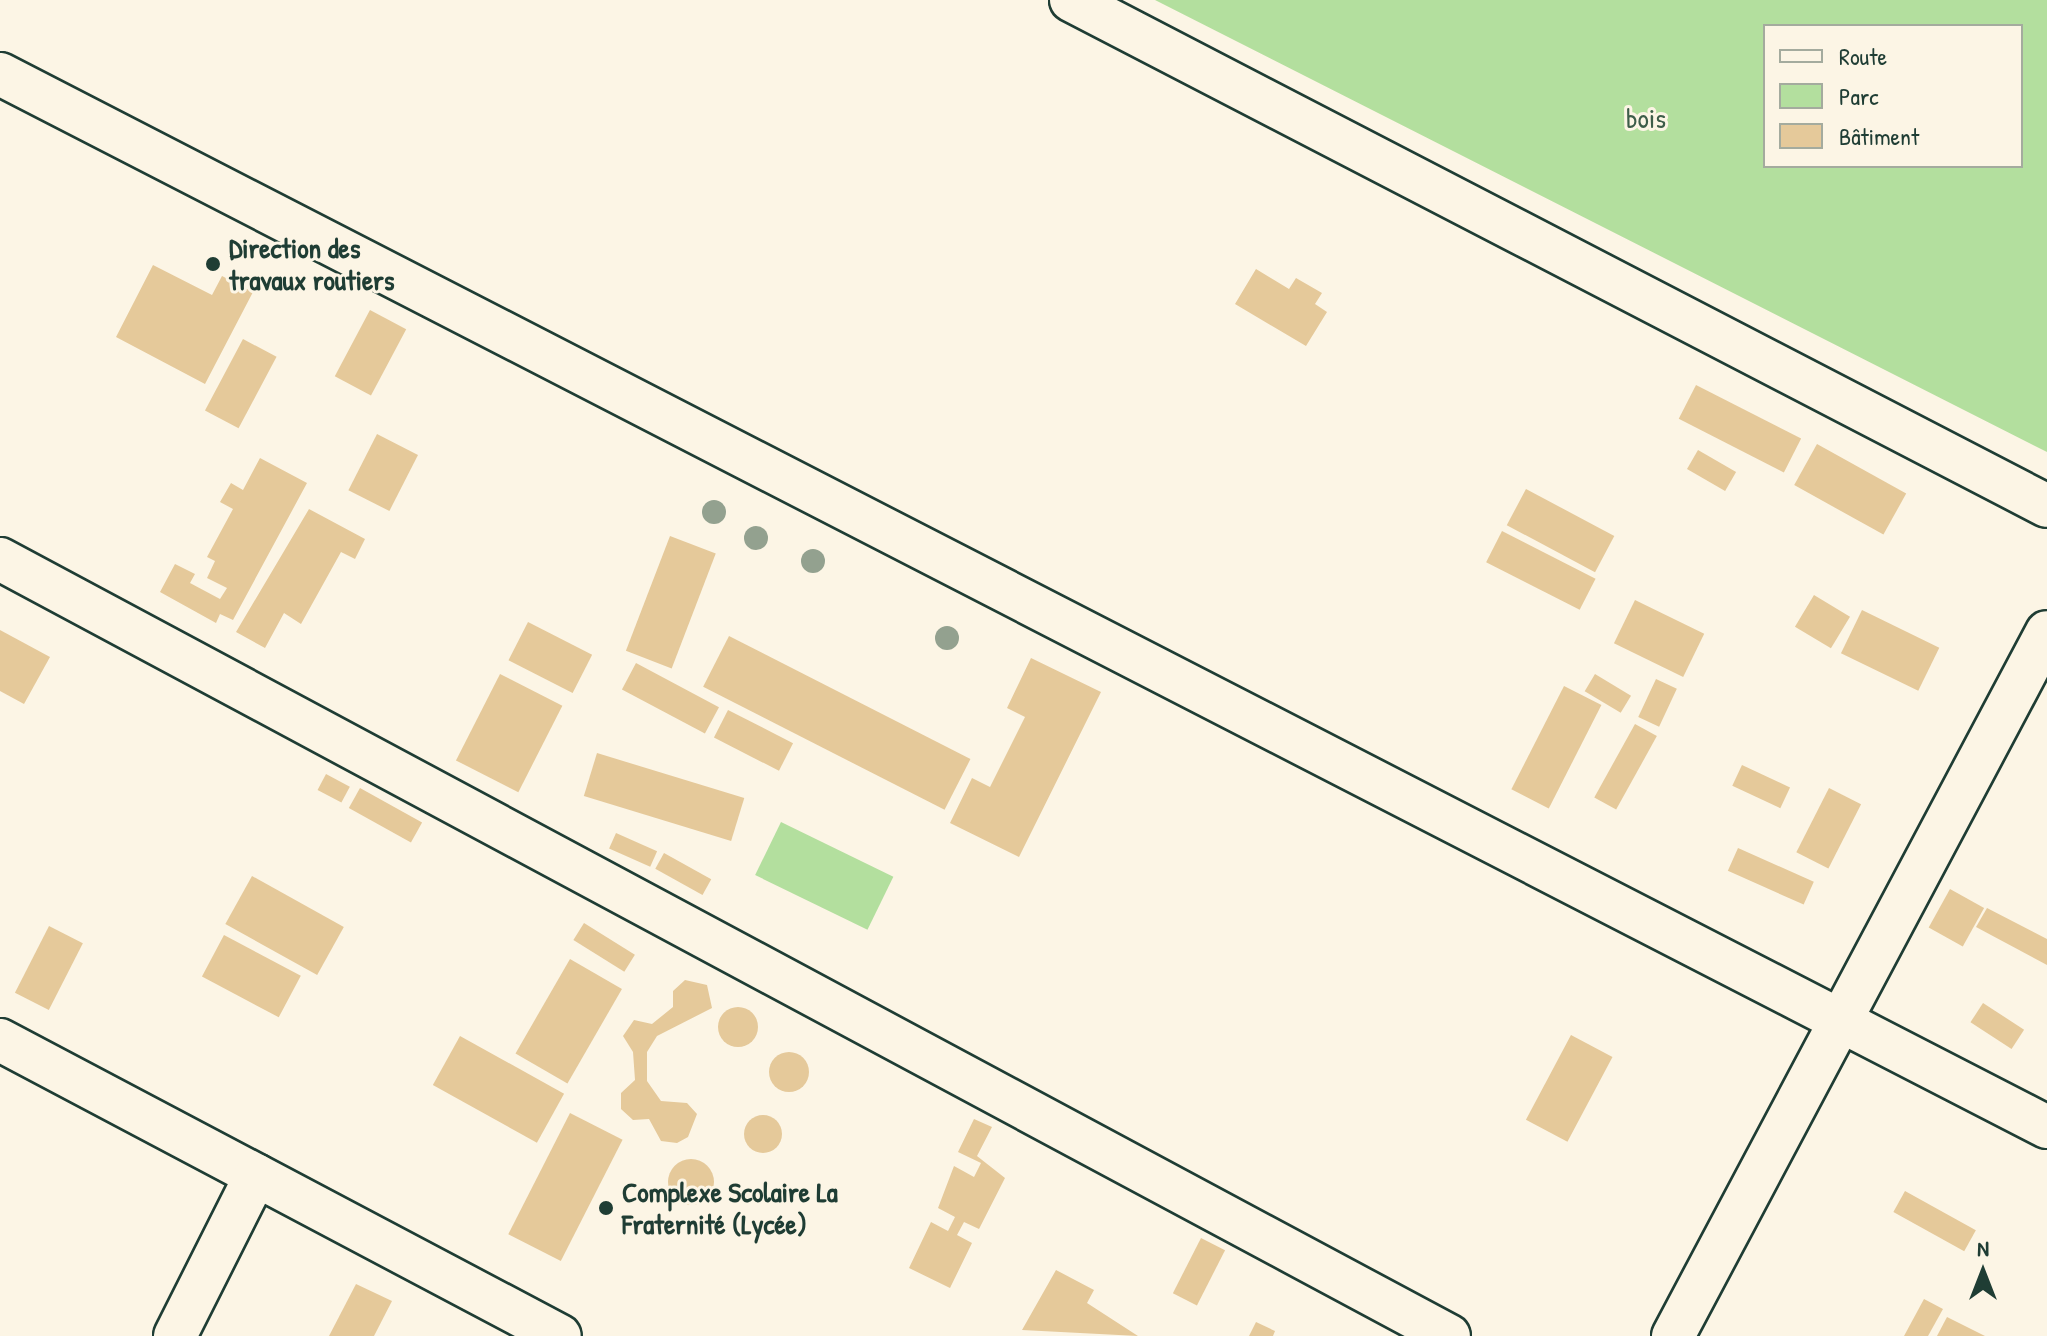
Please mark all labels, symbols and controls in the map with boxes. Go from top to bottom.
legend [1763,24,2023,168]
text: Route [1839,40,1887,72]
text: Parc [1839,80,1879,112]
park label: bois [1626,101,1666,135]
text: Bâtiment [1839,120,1919,152]
place label: Direction des travaux routiers [229,231,395,297]
marker: Direction des travaux routiers [204,255,222,273]
place label: Complexe Scolaire La Fraternité (Lycée) [622,1175,838,1241]
marker: Complexe Scolaire La Fraternité (Lycée) [597,1199,615,1217]
north arrow [1943,1232,2023,1312]
text: N [1977,1233,1989,1263]

